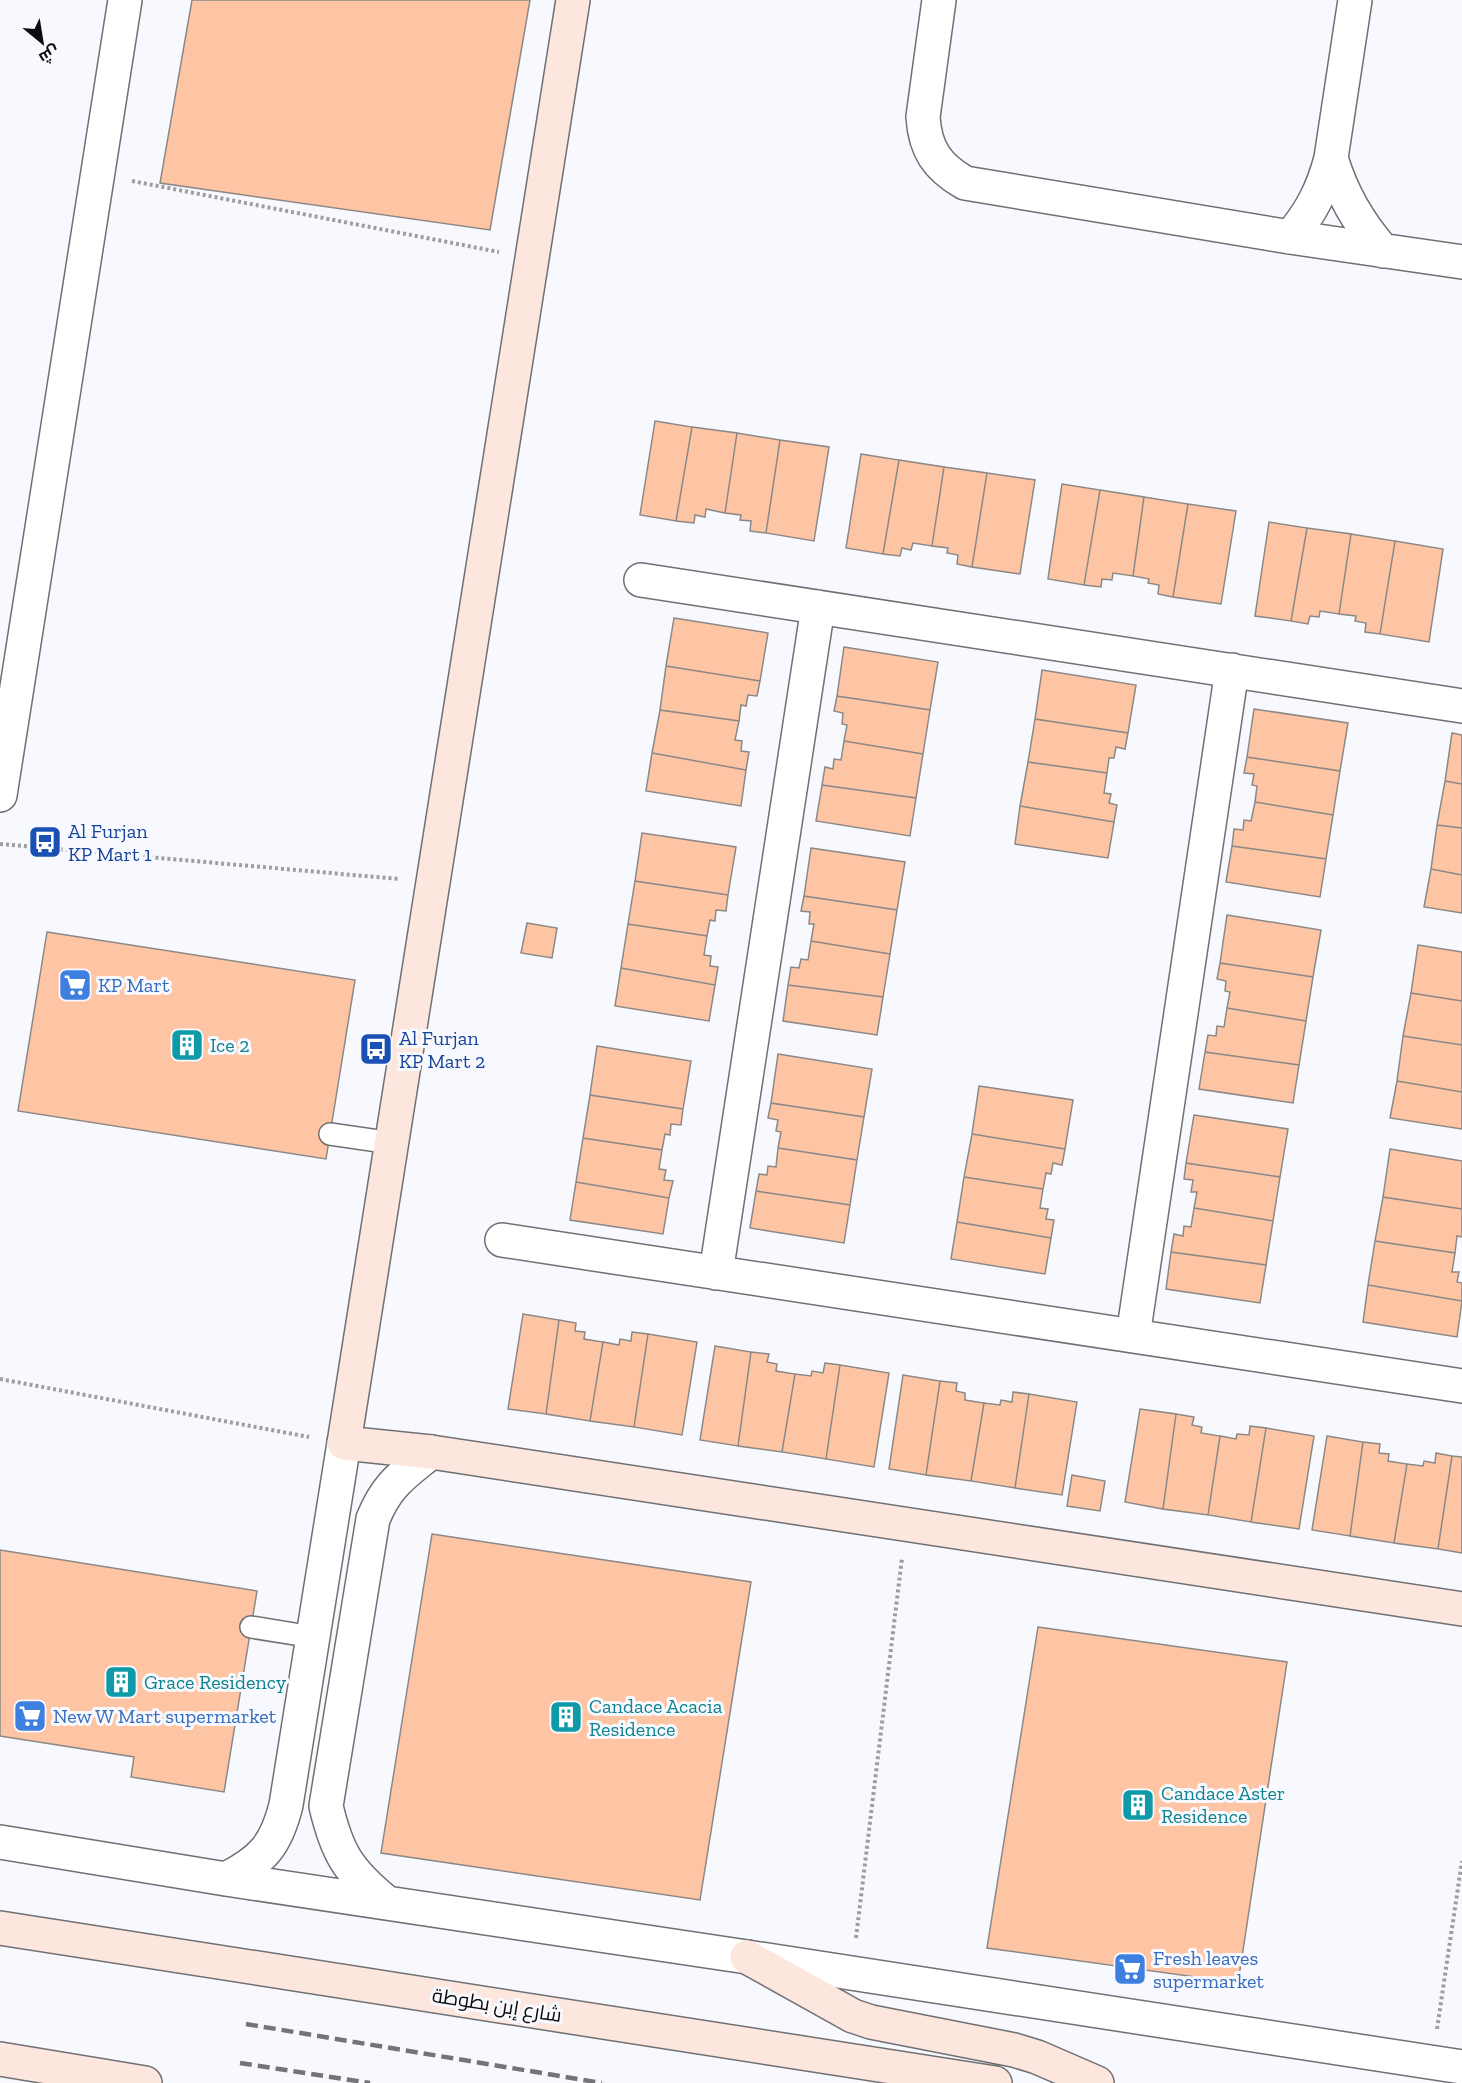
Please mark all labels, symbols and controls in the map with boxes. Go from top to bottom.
north arrow [12,12,72,72]
text: ش [36,41,63,68]
place label: Al Furjan KP Mart 1 [68,819,152,866]
bus stop icon: Al Furjan KP Mart 1 [27,824,63,860]
supermarket icon: KP Mart [57,967,93,1003]
place label: KP Mart [98,973,170,997]
place label: Al Furjan KP Mart 2 [399,1026,485,1073]
building icon: Ice 2 [169,1027,205,1063]
bus stop icon: Al Furjan KP Mart 2 [358,1031,394,1067]
place label: Ice 2 [210,1033,249,1057]
building icon: Grace Residency [103,1664,139,1700]
place label: Grace Residency [144,1670,287,1694]
place label: Candace Acacia Residence [589,1694,723,1741]
supermarket icon: New W Mart supermarket [12,1698,48,1734]
building icon: Candace Acacia Residence [548,1699,584,1735]
place label: New W Mart supermarket [53,1704,277,1728]
place label: Candace Aster Residence [1161,1781,1285,1828]
building icon: Candace Aster Residence [1120,1787,1156,1823]
place label: Fresh leaves supermarket [1153,1946,1264,1993]
supermarket icon: Fresh leaves supermarket [1112,1951,1148,1987]
street label: شارع إبن بطوطة [430,1983,563,2029]

